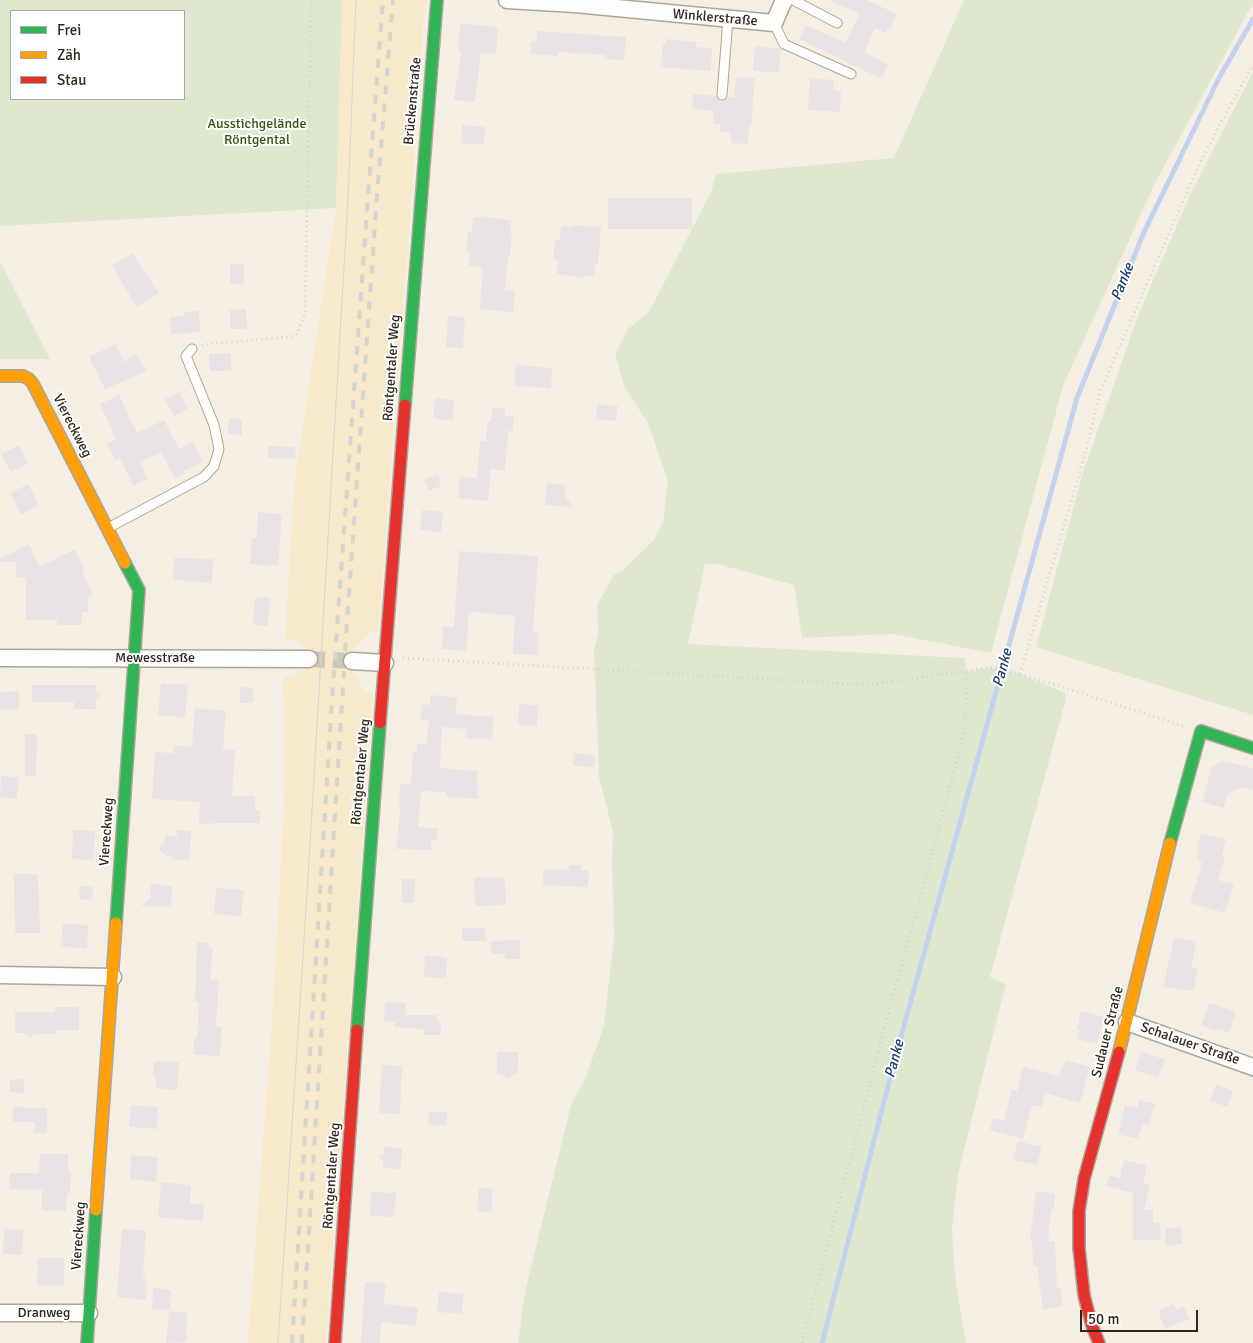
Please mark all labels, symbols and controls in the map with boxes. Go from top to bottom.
street label: Winklerstraße [672,6,758,30]
legend [10,10,185,100]
text: Frei [57,21,81,39]
text: Zäh [57,46,81,64]
street label: Brückenstraße [401,56,425,146]
text: Stau [57,71,86,89]
park label: Ausstichgelände Röntgental [207,116,307,148]
water label: Panke [1107,261,1139,303]
street label: Röntgentaler Weg [380,314,404,422]
street label: Viereckweg [49,392,95,460]
water label: Panke [989,647,1017,689]
street label: Mewesstraße [115,650,195,666]
street label: Röntgentaler Weg [348,718,374,826]
street label: Viereckweg [96,797,118,867]
street label: Sudauer Straße [1089,985,1127,1079]
street label: Schalauer Straße [1138,1019,1242,1069]
water label: Panke [881,1038,909,1080]
street label: Röntgentaler Weg [320,1122,344,1230]
street label: Viereckweg [68,1201,90,1271]
scale bar [1083,1300,1200,1332]
street label: Dranweg [18,1305,70,1321]
text: 50 m [1088,1310,1119,1328]

